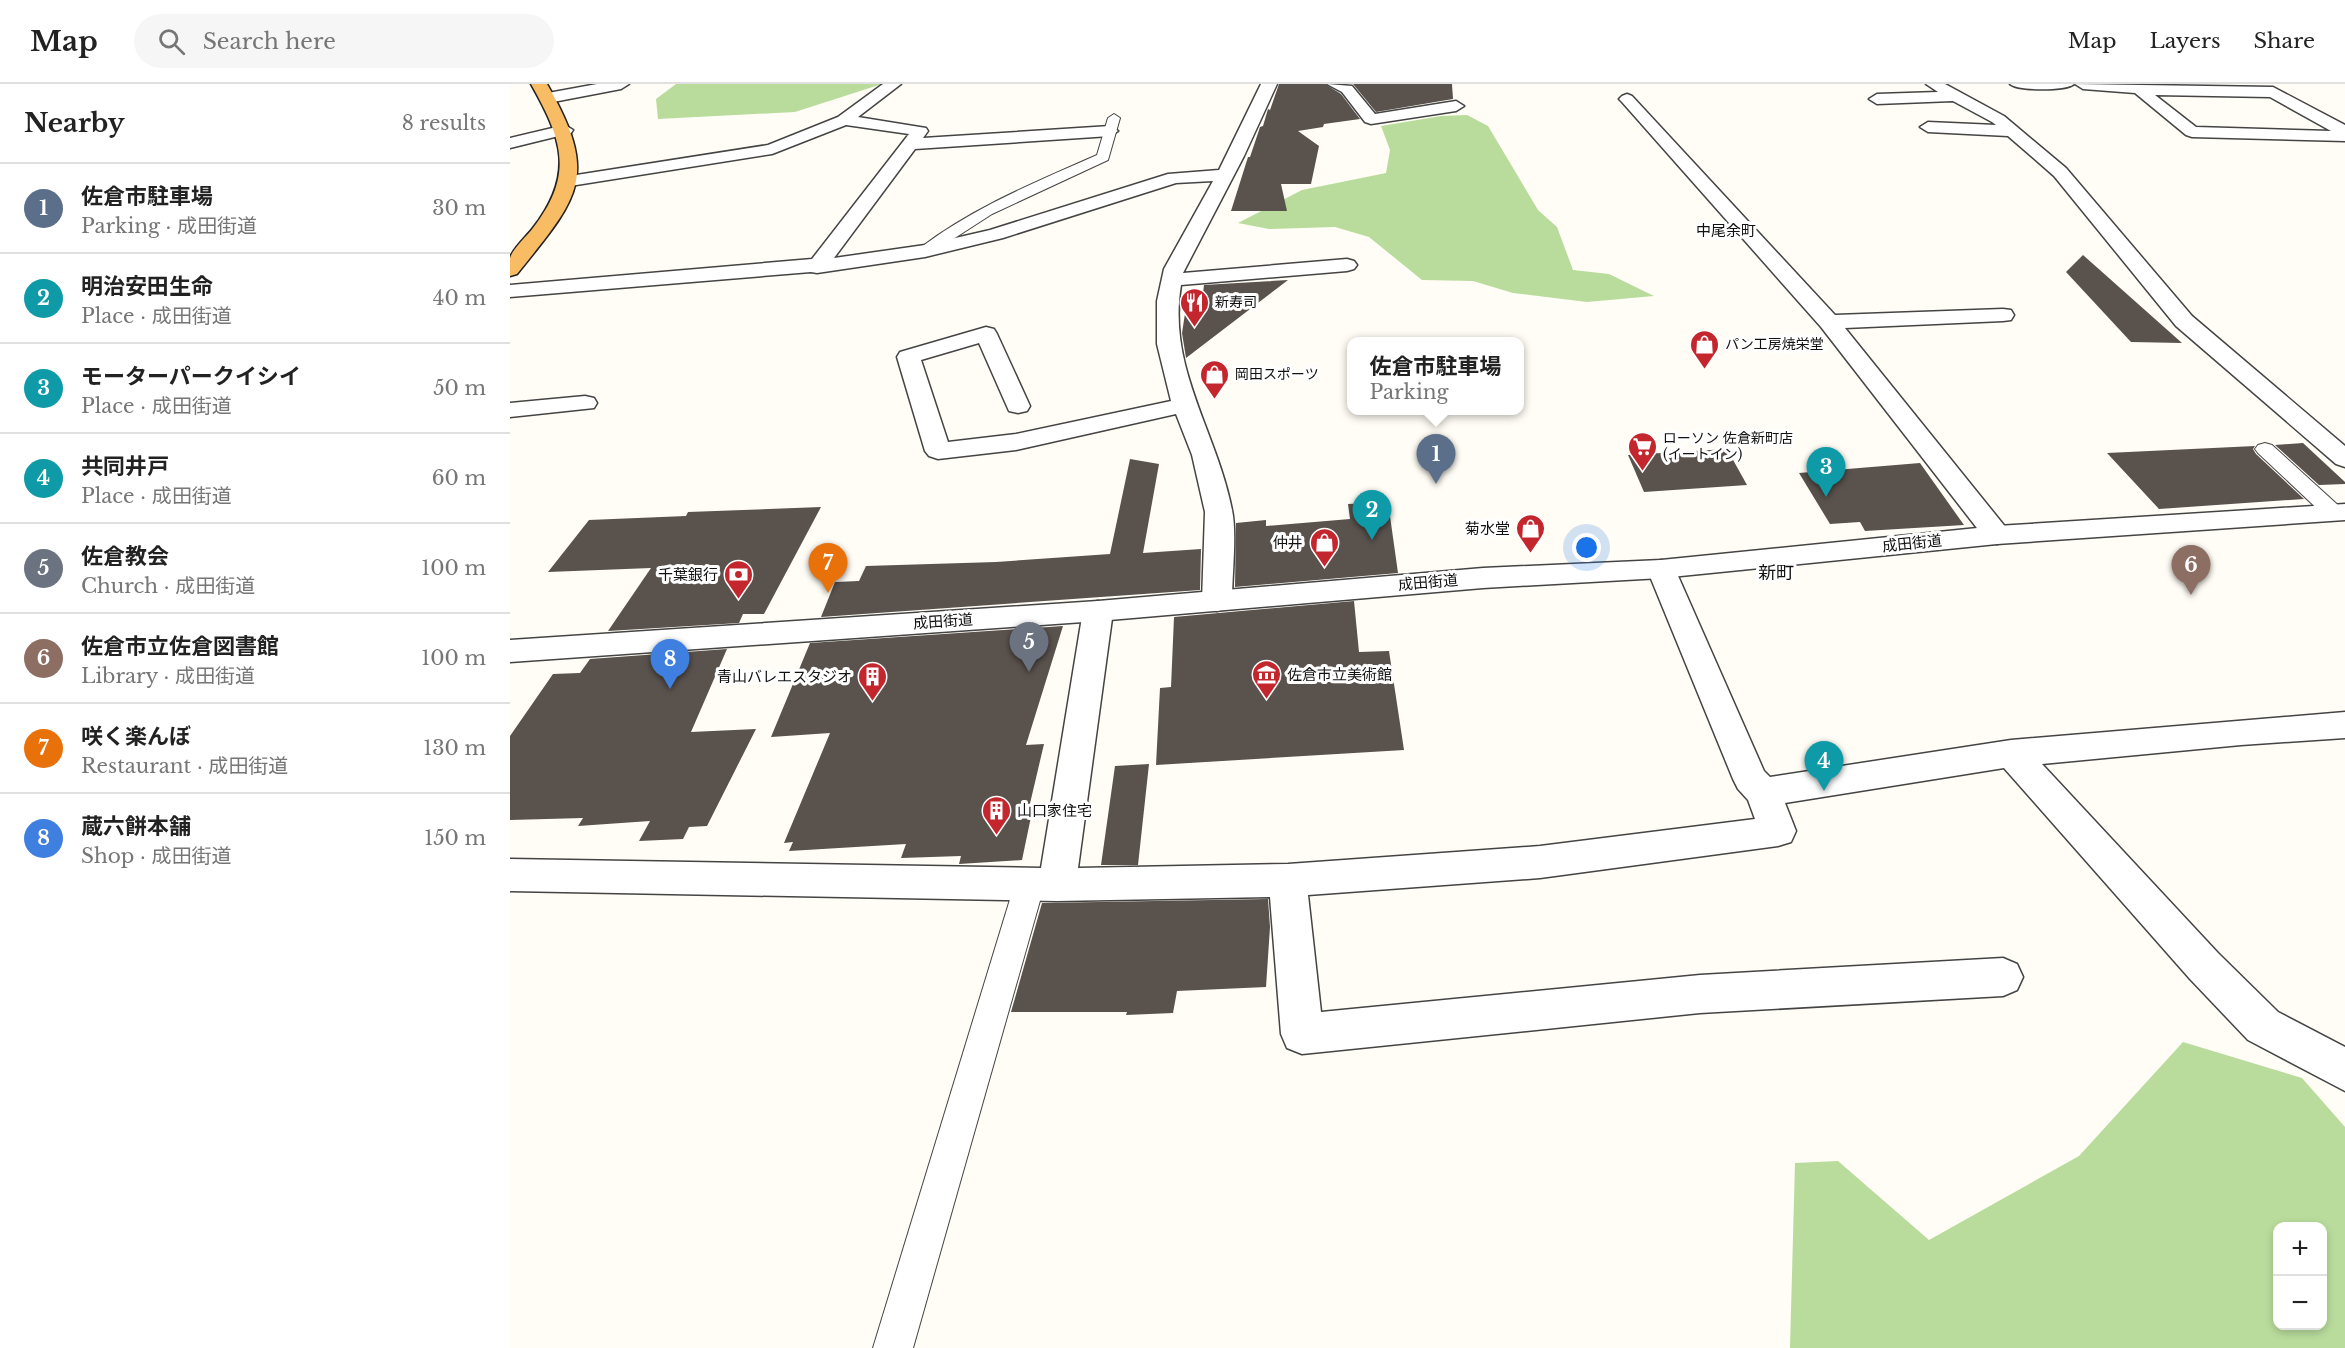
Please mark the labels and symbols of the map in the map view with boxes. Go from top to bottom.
district label: 中尾余町 [1696,221,1756,240]
restaurant icon: 新寿司 [1178,286,1210,328]
place label: 新寿司 [1215,293,1257,311]
shop icon: パン工房焼栄堂 [1688,328,1720,370]
place label: パン工房焼栄堂 [1725,335,1824,353]
shop icon: 岡田スポーツ [1198,358,1230,400]
place label: 岡田スポーツ [1235,365,1319,383]
place label: ローソン 佐倉新町店 (イートイン) [1663,429,1793,463]
supermarket icon: ローソン 佐倉新町店 (イートイン) [1626,430,1658,472]
pin: 1 [1416,434,1456,484]
pin: 3 [1806,448,1846,497]
pin: 2 [1352,490,1392,540]
shop icon: 菊水堂 [1515,512,1547,554]
place label: 菊水堂 [1465,519,1510,538]
shop icon: 仲井 [1308,526,1340,568]
street label: 成田街道 [1881,530,1943,556]
place label: 仲井 [1273,533,1303,552]
your location [1572,533,1601,562]
pin: 7 [808,544,848,593]
pin: 6 [2172,546,2210,595]
bank icon: 千葉銀行 [723,558,755,600]
district label: 新町 [1758,562,1794,584]
place label: 千葉銀行 [658,565,718,584]
street label: 成田街道 [1397,570,1459,594]
street label: 成田街道 [912,609,974,633]
pin: 5 [1010,622,1048,672]
pin: 8 [650,640,690,689]
museum icon: 佐倉市立美術館 [1250,658,1282,700]
building icon: 青山バレエスタジオ [857,660,889,702]
place label: 佐倉市立美術館 [1287,665,1392,684]
place label: 青山バレエスタジオ [717,667,852,686]
pin: 4 [1804,742,1844,791]
building icon: 山口家住宅 [980,794,1012,836]
place label: 山口家住宅 [1017,801,1092,820]

